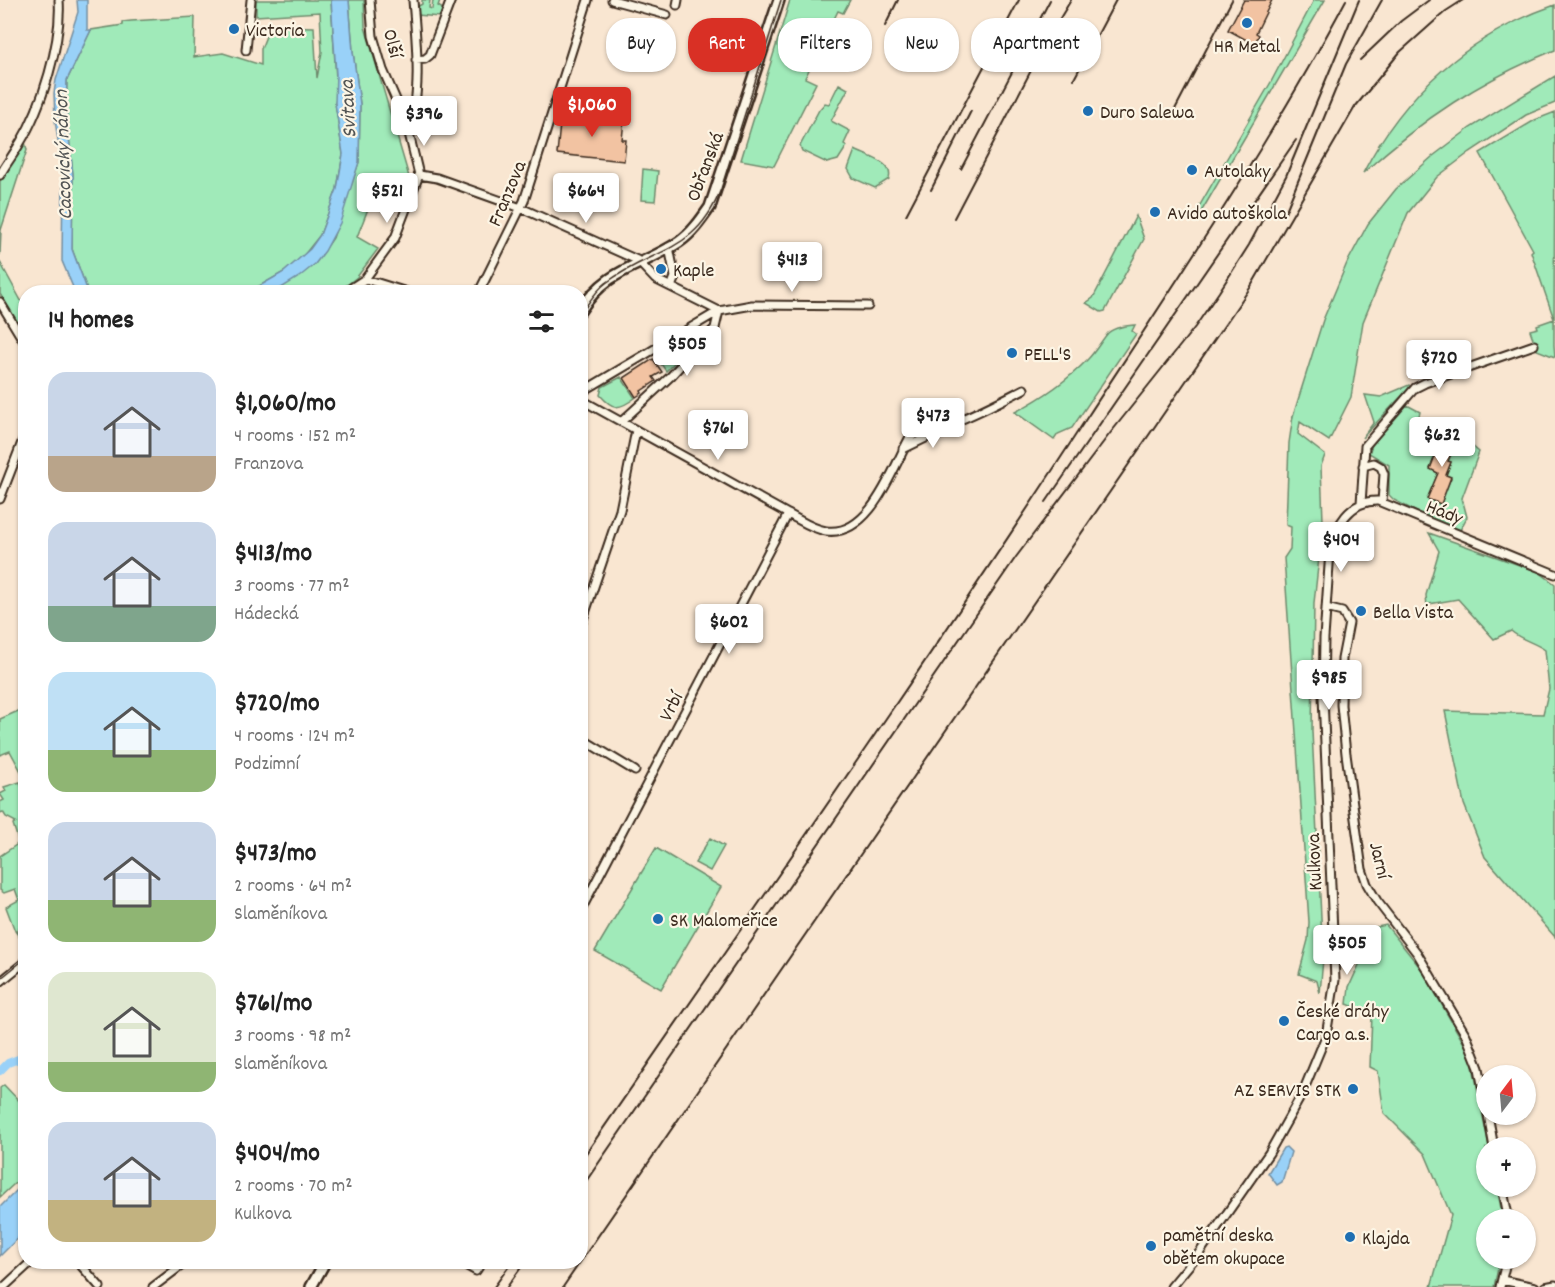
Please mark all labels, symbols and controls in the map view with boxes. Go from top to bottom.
marker: HR Metal [1240,16,1254,30]
place label: Victoria [246,18,305,46]
chip: Buy [606,18,676,72]
chip: Rent [688,18,766,72]
chip: Filters [778,18,872,72]
chip: New [884,18,959,72]
chip: Apartment [971,18,1101,72]
marker: Victoria [227,22,241,36]
street label: Olší [374,26,408,62]
place label: HR Metal [1214,34,1281,62]
water label: Svitava [333,78,366,139]
pin: $1,060 [543,87,641,138]
water label: Cacovický náhon [48,88,82,220]
text: $1,060 [567,92,617,120]
pin: $396 [388,96,460,147]
place label: Duro Salewa [1100,100,1194,128]
text: $396 [405,101,443,129]
marker: Duro Salewa [1081,104,1095,118]
street label: Obřanská [681,128,733,206]
street label: Franzova [482,156,535,231]
place label: Autolaky [1204,159,1271,187]
marker: Autolaky [1185,163,1199,177]
pin: $521 [351,173,423,224]
pin: $664 [550,173,622,224]
text: $521 [371,178,403,206]
text: $664 [567,178,605,206]
place label: Avido autoškola [1167,201,1288,229]
marker: Avido autoškola [1148,205,1162,219]
pin: $413 [756,242,828,293]
text: $413 [776,247,808,275]
place label: Kaple [673,258,715,286]
marker: Kaple [654,262,668,276]
text: 14 homes [48,303,134,340]
icon: filters [525,305,558,338]
pin: $505 [651,326,723,377]
text: $505 [667,331,707,359]
pin: $720 [1403,340,1475,391]
place label: PELL'S [1024,342,1071,370]
text: $720 [1420,345,1458,373]
marker: PELL'S [1005,346,1019,360]
text: $1,060/mo [234,386,336,423]
icon: home [96,396,168,468]
pin: $473 [897,398,969,449]
text: $473 [916,403,950,431]
pin: $761 [682,410,754,461]
text: $761 [702,415,734,443]
pin: $632 [1406,417,1478,468]
text: $632 [1423,422,1461,450]
text: 4 rooms · 152 m² [234,423,356,451]
text: Franzova [234,451,303,479]
street label: Hády [1421,494,1467,534]
pin: $404 [1305,522,1377,573]
text: $404 [1322,527,1360,555]
text: $413/mo [234,536,312,573]
icon: home [96,546,168,618]
text: 3 rooms · 77 m² [234,573,350,601]
place label: Bella Vista [1373,600,1454,628]
text: Hádecká [234,601,299,629]
pin: $602 [693,604,765,655]
marker: Bella Vista [1354,604,1368,618]
text: $602 [709,609,749,637]
pin: $985 [1293,660,1365,711]
text: $985 [1311,665,1347,693]
text: $720/mo [234,686,320,723]
street label: Vrbí [654,687,692,727]
icon: home [96,696,168,768]
text: 4 rooms · 124 m² [234,723,355,751]
text: Podzimní [234,751,299,779]
street label: Kulkova [1301,832,1331,891]
text: $473/mo [234,836,316,873]
street label: Jarní [1360,839,1396,883]
icon: home [96,846,168,918]
text: 2 rooms · 64 m² [234,873,352,901]
text: Slaměníkova [234,901,327,929]
place label: SK Malomeřice [670,908,778,936]
marker: SK Malomeřice [651,912,665,926]
pin: $505 [1311,925,1383,976]
text: $505 [1327,930,1367,958]
text: $761/mo [234,986,312,1023]
icon: home [96,996,168,1068]
place label: České dráhy Cargo a.s. [1296,999,1389,1050]
marker: České dráhy Cargo a.s. [1277,1014,1291,1028]
text: 3 rooms · 98 m² [234,1023,351,1051]
text: Slaměníkova [234,1051,327,1079]
north arrow [1476,1065,1536,1125]
map controls [1476,1065,1536,1269]
place label: AZ SERVIS STK [1234,1078,1341,1106]
marker: AZ SERVIS STK [1346,1082,1360,1096]
text: $404/mo [234,1136,320,1173]
button: + [1476,1137,1536,1197]
icon: home [96,1146,168,1218]
text: 2 rooms · 70 m² [234,1173,353,1201]
text: Kulkova [234,1201,291,1229]
button: − [1476,1209,1536,1269]
place label: pamětní deska obětem okupace [1163,1223,1285,1274]
place label: Klajda [1362,1226,1410,1254]
marker: Klajda [1343,1230,1357,1244]
marker: pamětní deska obětem okupace [1144,1239,1158,1253]

